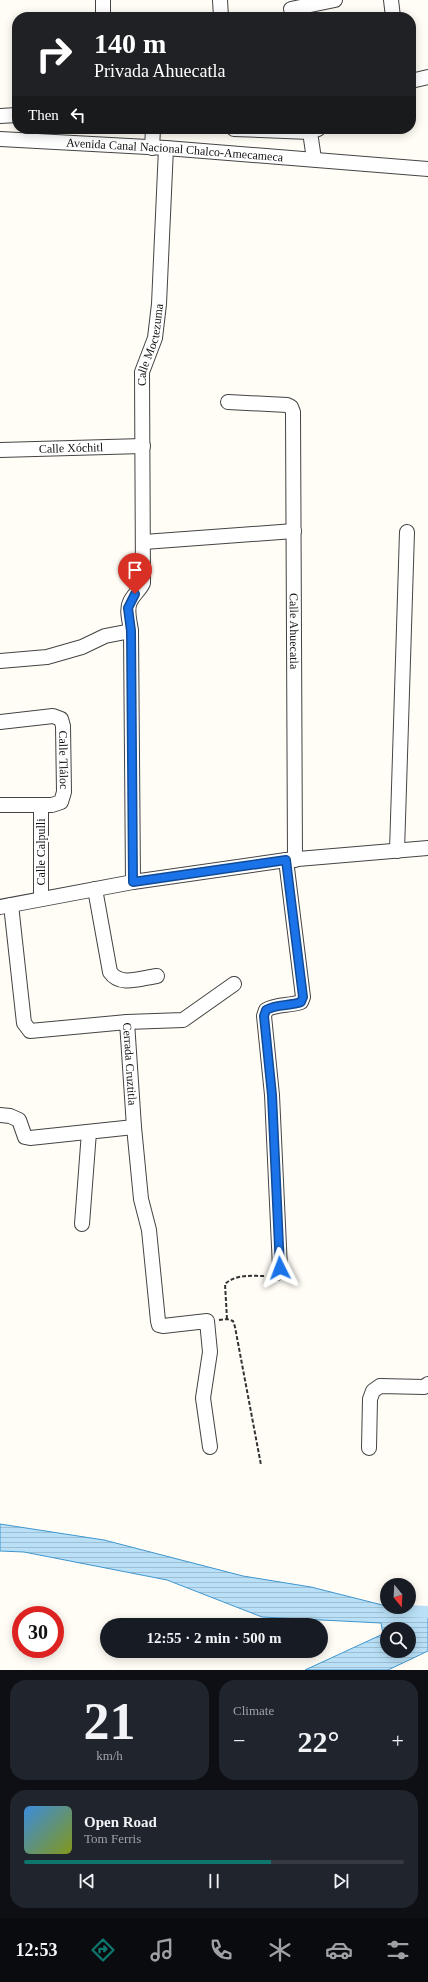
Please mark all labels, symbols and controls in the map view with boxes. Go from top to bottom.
icon: right [28,28,80,80]
text: 140 m [94,28,166,59]
text: Privada Ahuecatla [94,61,225,81]
icon: left [67,104,89,126]
text: Then [28,107,59,123]
street label: Avenida Canal Nacional Chalco-Amecameca [66,136,284,164]
street label: Calle Moctezuma [135,302,166,386]
street label: Calle Xóchitl [39,440,104,456]
pin [118,553,152,594]
icon: arrive [124,559,146,581]
street label: Calle Ahuecatla [287,593,301,670]
street label: Calle Tláloc [56,730,71,789]
street label: Calle Calpulli [34,818,48,886]
street label: Cerrada Cruztitla [120,1022,140,1106]
position arrow [259,1247,301,1289]
north arrow [380,1578,416,1614]
map controls [380,1578,416,1658]
speed limit sign: 30 [12,1606,64,1658]
button: search [380,1622,416,1658]
text: 12:55 · 2 min · 500 m [147,1630,282,1646]
text: 21 [84,1693,136,1750]
text: Climate [233,1703,274,1718]
text: 22° [298,1725,340,1758]
text: − [233,1728,245,1753]
text: + [392,1728,404,1753]
text: km/h [96,1748,123,1763]
text: Open Road [84,1814,157,1830]
text: Tom Ferris [84,1831,141,1846]
icon: previous [76,1870,98,1892]
icon: pause [203,1870,225,1892]
icon: next [330,1870,352,1892]
icon: directions [89,1936,117,1964]
icon: music [148,1936,176,1964]
icon: phone [207,1936,235,1964]
icon: climate [266,1936,294,1964]
icon: car [325,1936,353,1964]
icon: filters [384,1936,412,1964]
text: 12:53 [16,1940,58,1960]

